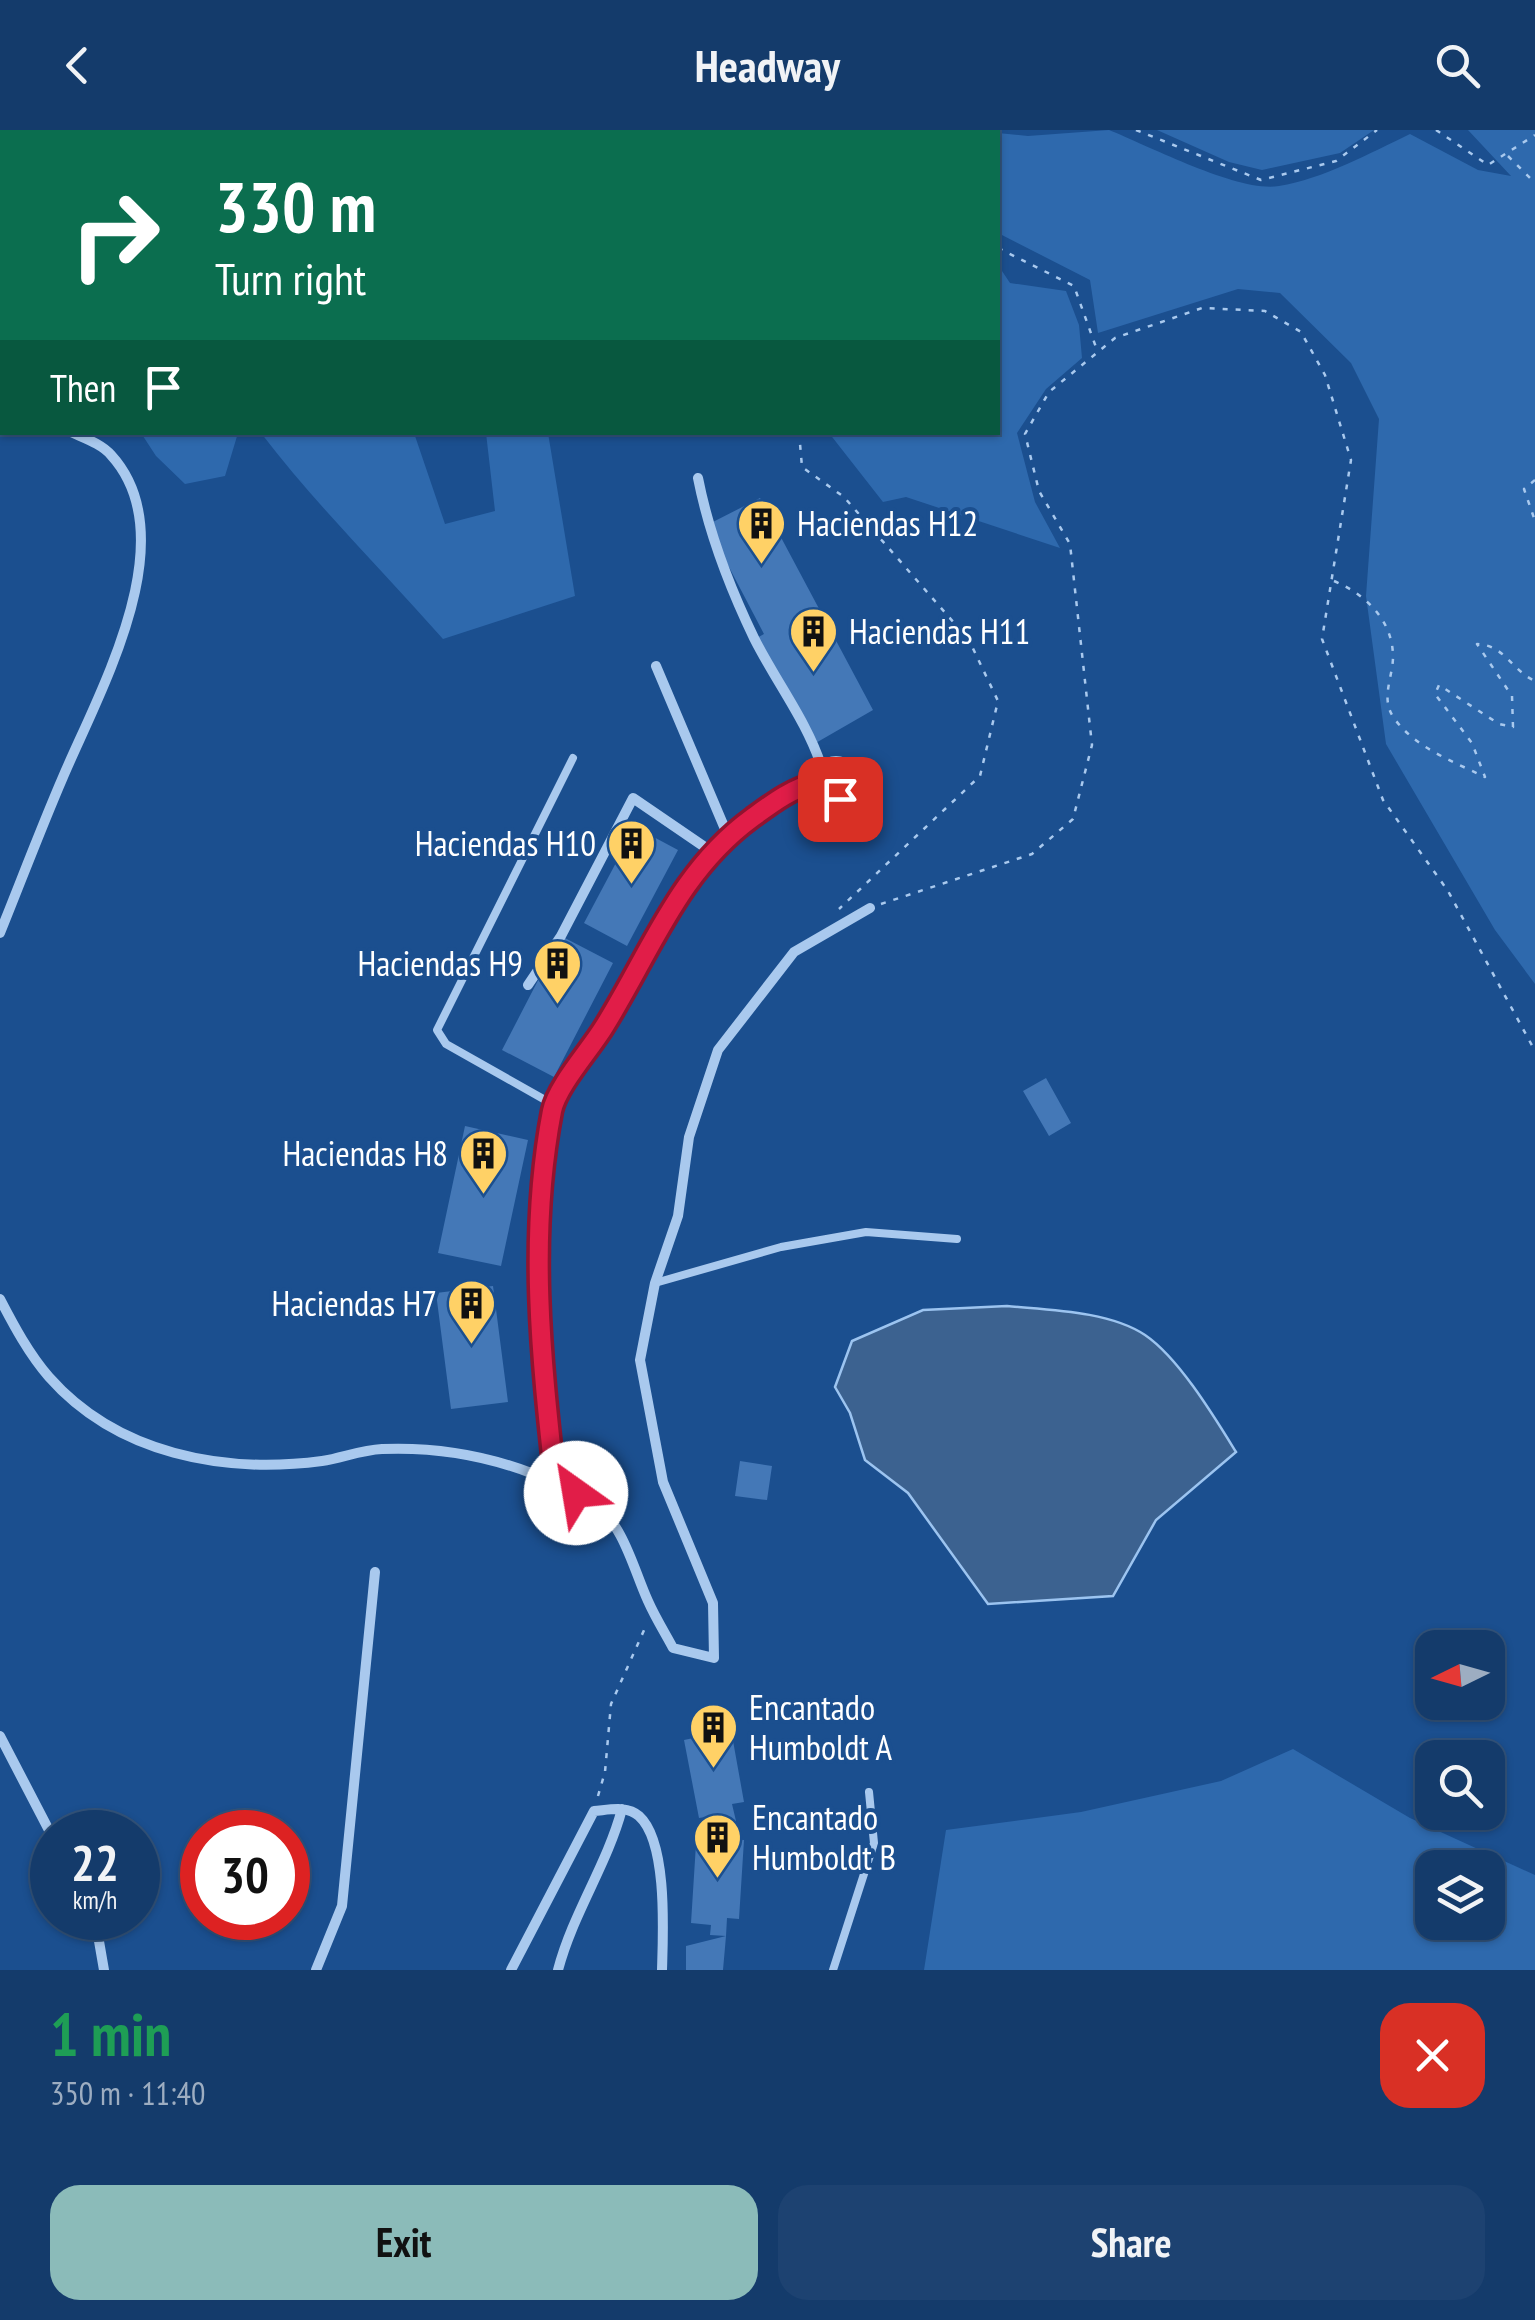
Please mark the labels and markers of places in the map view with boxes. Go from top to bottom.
building icon: Haciendas H12 [736,498,788,566]
place label: Haciendas H12 [797,500,978,546]
building icon: Haciendas H11 [788,606,840,674]
place label: Haciendas H11 [849,608,1030,654]
pin [798,757,883,842]
building icon: Haciendas H10 [605,818,657,886]
place label: Haciendas H10 [415,820,596,866]
building icon: Haciendas H9 [532,938,584,1006]
place label: Haciendas H9 [357,940,523,986]
building icon: Haciendas H8 [457,1128,509,1196]
place label: Haciendas H8 [282,1130,448,1176]
building icon: Haciendas H7 [446,1278,498,1346]
place label: Haciendas H7 [271,1280,437,1326]
place label: Encantado Humboldt A [749,1684,892,1770]
building icon: Encantado Humboldt A [688,1702,740,1770]
place label: Encantado Humboldt B [752,1794,896,1880]
building icon: Encantado Humboldt B [691,1812,743,1880]

